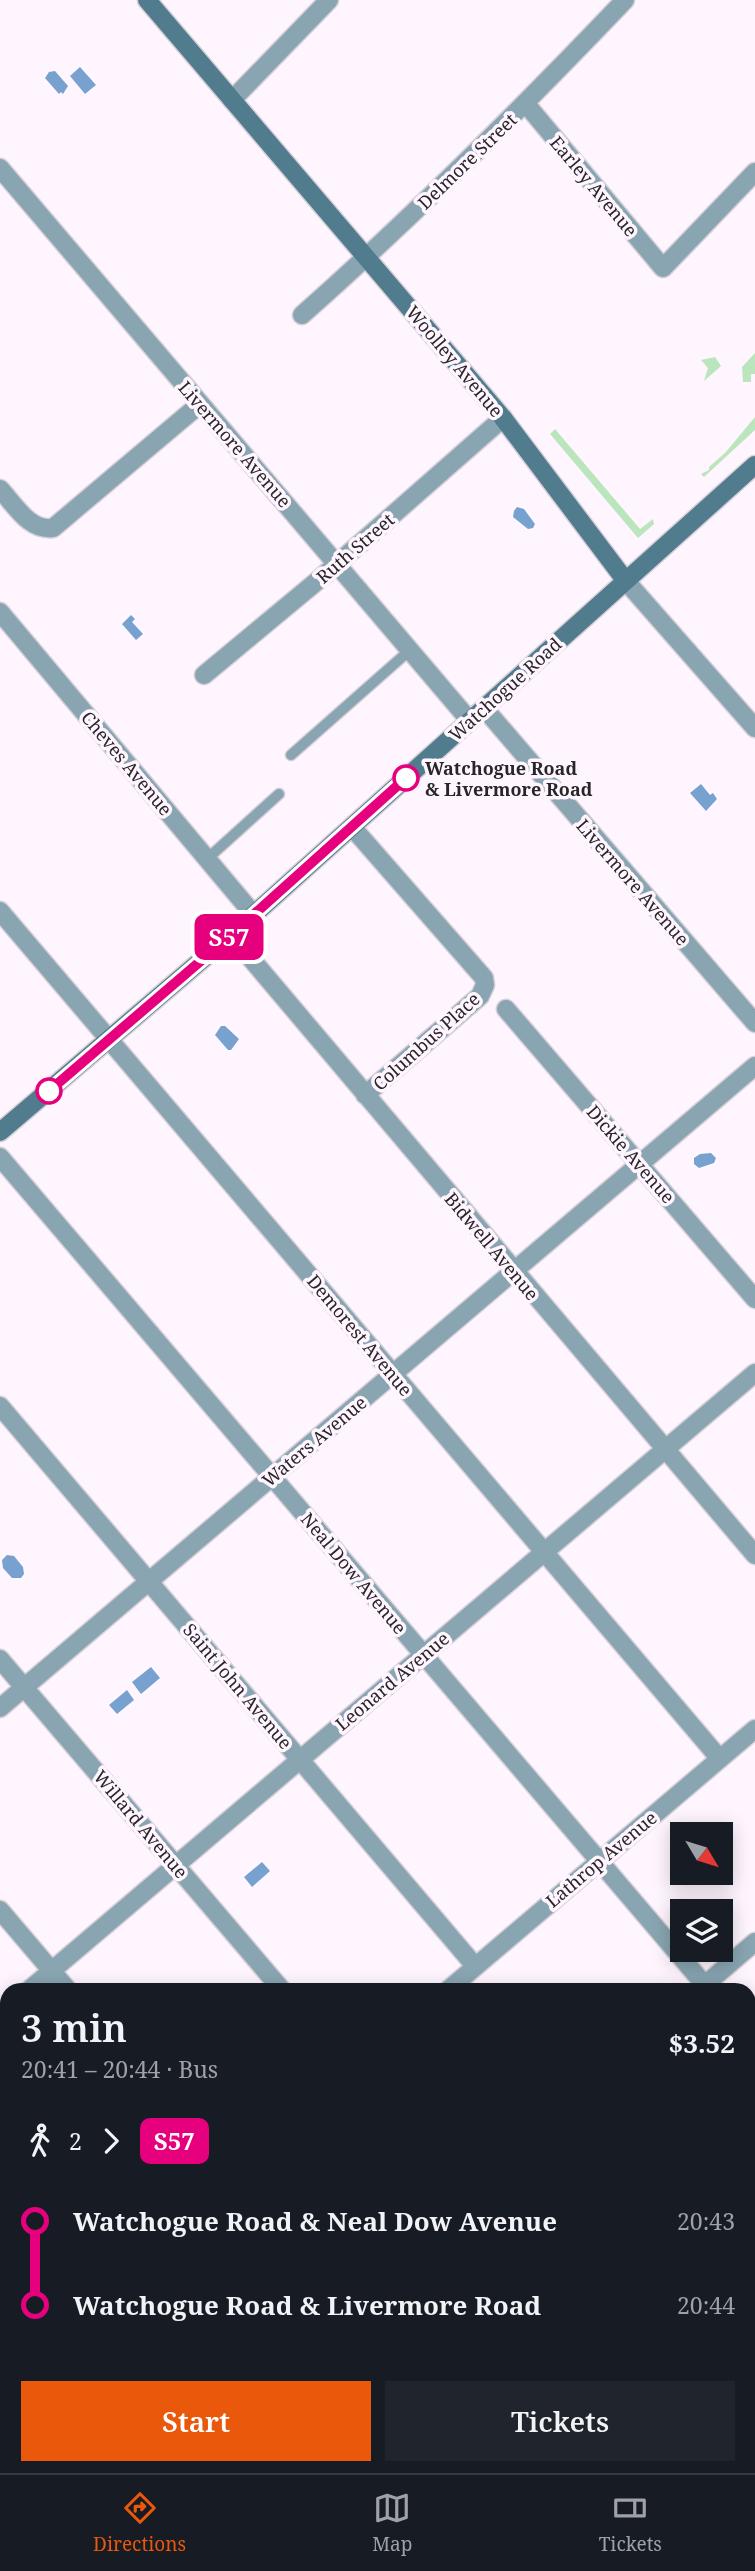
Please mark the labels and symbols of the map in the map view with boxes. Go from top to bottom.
street label: Delmore Street [412,108,522,214]
street label: Earley Avenue [545,131,643,241]
street label: Woolley Avenue [401,300,509,422]
street label: Livermore Avenue [173,376,297,512]
street label: Ruth Street [311,507,399,589]
street label: Watchogue Road [444,632,566,746]
street label: Cheves Avenue [76,706,178,820]
place label: Watchogue Road & Livermore Road [425,756,593,801]
marker: Watchogue Road & Livermore Road [393,765,419,791]
street label: Livermore Avenue [571,814,695,950]
line badge: S57 [189,914,269,960]
street label: Columbus Place [368,987,484,1095]
unlabelled marker [36,1078,62,1104]
street label: Dickie Avenue [582,1100,680,1208]
street label: Bidwell Avenue [440,1187,544,1305]
street label: Demorest Avenue [302,1269,418,1401]
street label: Waters Avenue [257,1390,371,1492]
street label: Neal Dow Avenue [296,1507,412,1639]
street label: Saint John Avenue [178,1618,298,1754]
street label: Leonard Avenue [330,1626,454,1736]
street label: Willard Avenue [89,1765,193,1883]
street label: Lathrop Avenue [540,1805,662,1913]
north arrow [670,1822,733,1885]

